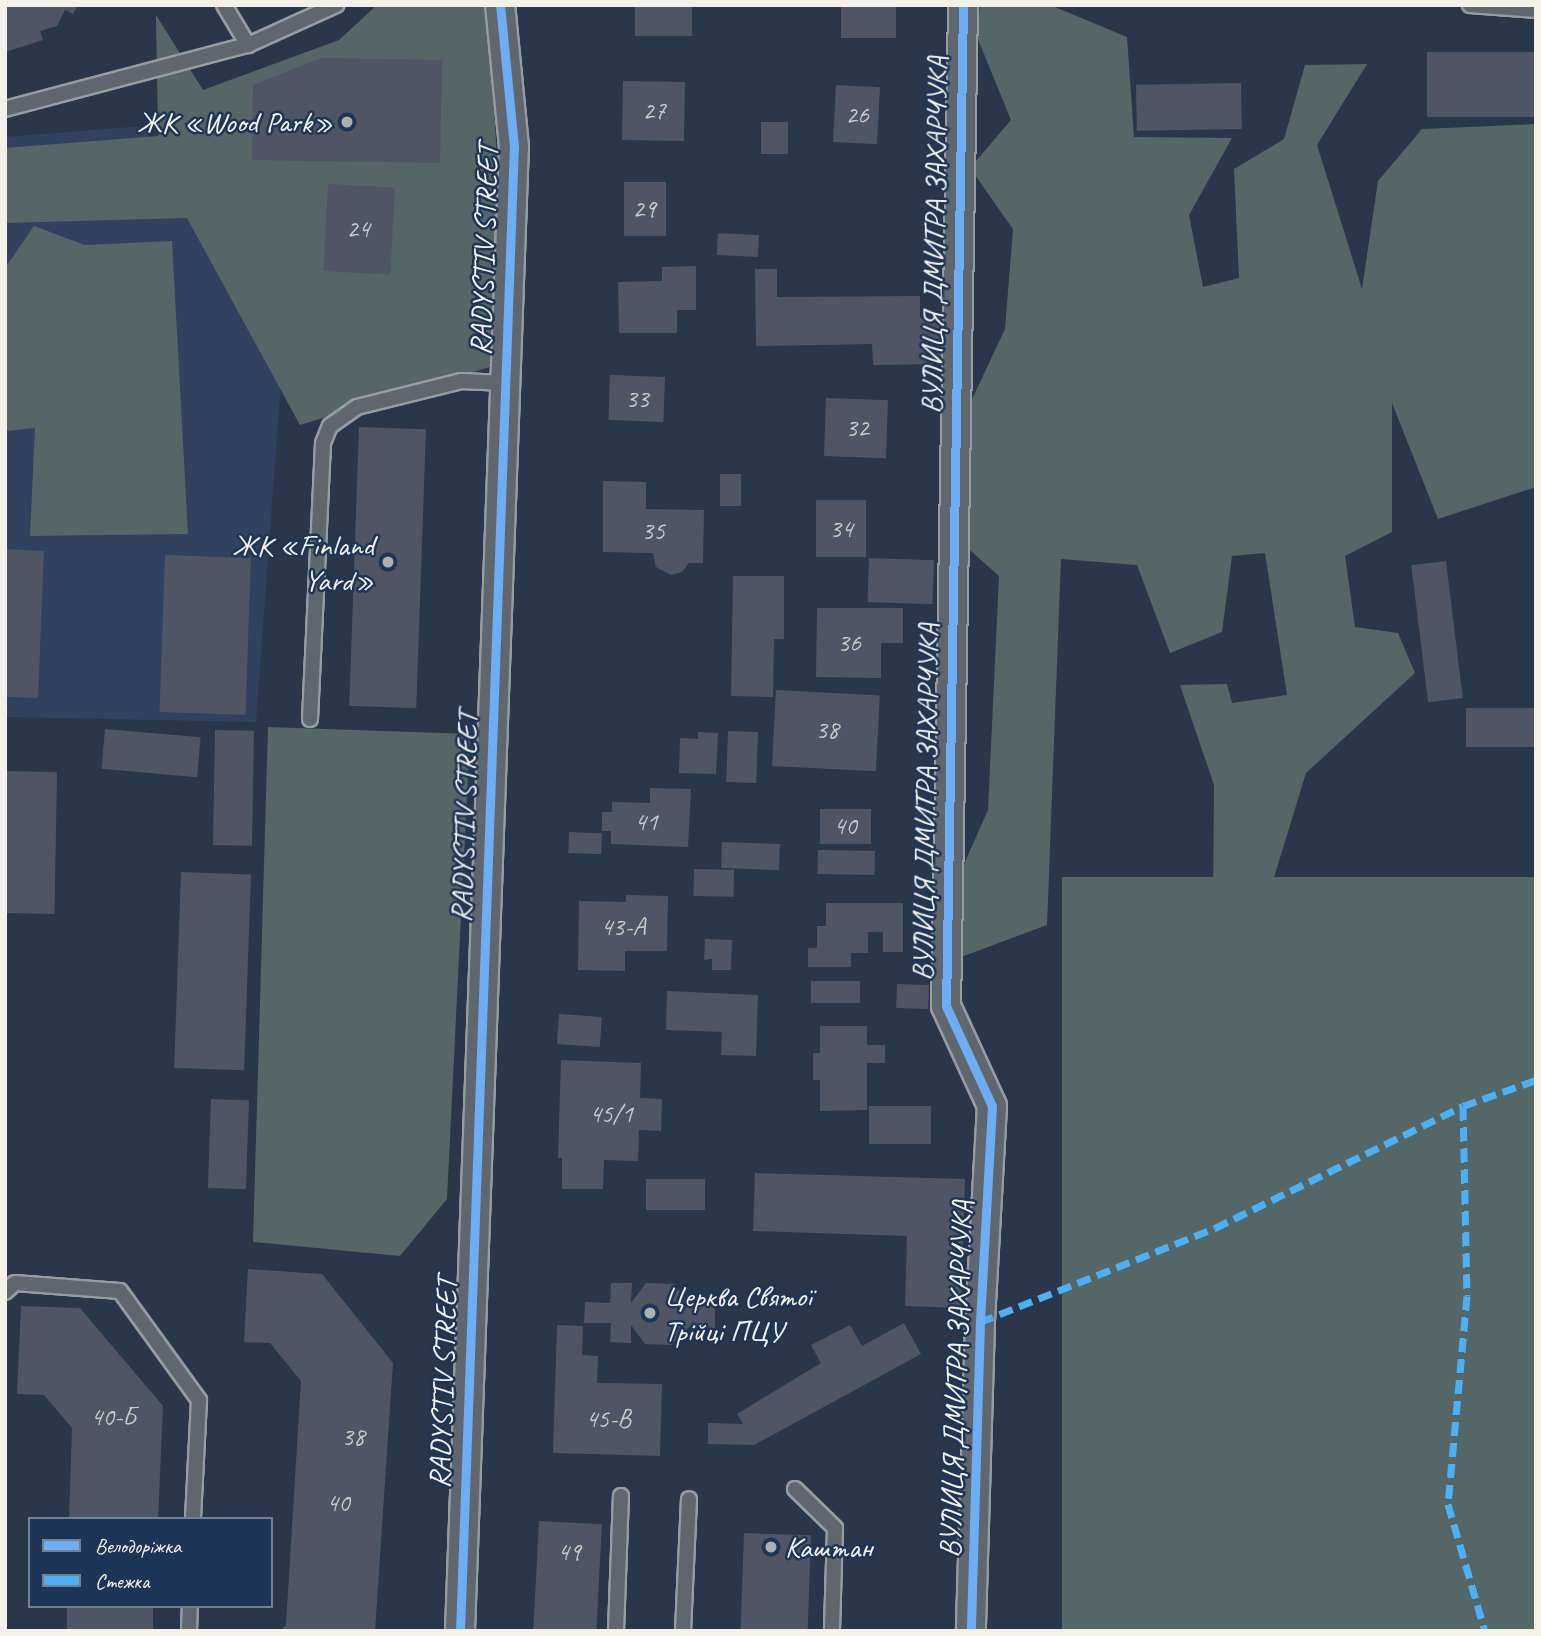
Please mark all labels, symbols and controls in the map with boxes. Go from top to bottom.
street label: ВУЛИЦЯ ДМИТРА ЗАХАРЧУКА [913,55,955,415]
house number: 27 [642,95,666,127]
house number: 26 [845,99,869,131]
place label: ЖК «Wood Park» [136,104,333,140]
marker: ЖК «Wood Park» [339,114,355,130]
street label: RADYSTIV STREET [462,144,506,356]
house number: 29 [632,193,656,225]
house number: 24 [346,213,370,245]
house number: 33 [625,383,649,415]
house number: 32 [845,412,869,444]
house number: 34 [829,513,853,545]
house number: 35 [641,515,665,547]
place label: ЖК «Finland Yard» [232,527,374,598]
marker: ЖК «Finland Yard» [380,554,396,570]
street label: ВУЛИЦЯ ДМИТРА ЗАХАРЧУКА [904,622,946,982]
house number: 36 [837,627,861,659]
street label: RADYSTIV STREET [442,711,486,923]
house number: 38 [815,714,839,746]
house number: 41 [634,806,658,838]
house number: 40 [833,810,857,842]
house number: 43-А [601,911,645,943]
house number: 45/1 [589,1098,633,1130]
street label: ВУЛИЦЯ ДМИТРА ЗАХАРЧУКА [932,1199,980,1559]
street label: RADYSTIV STREET [421,1277,465,1489]
place label: Церква Святої Трійці ПЦУ [664,1278,812,1348]
marker: Церква Святої Трійці ПЦУ [642,1305,658,1321]
house number: 40-Б [90,1401,136,1433]
house number: 45-В [585,1403,631,1435]
house number: 38 [341,1421,365,1453]
house number: 40 [326,1487,350,1519]
legend [28,1517,273,1608]
place label: Каштан [785,1529,872,1565]
text: Велодоріжка [95,1533,181,1559]
house number: 49 [557,1536,581,1568]
marker: Каштан [763,1539,779,1555]
text: Стежка [95,1568,149,1594]

